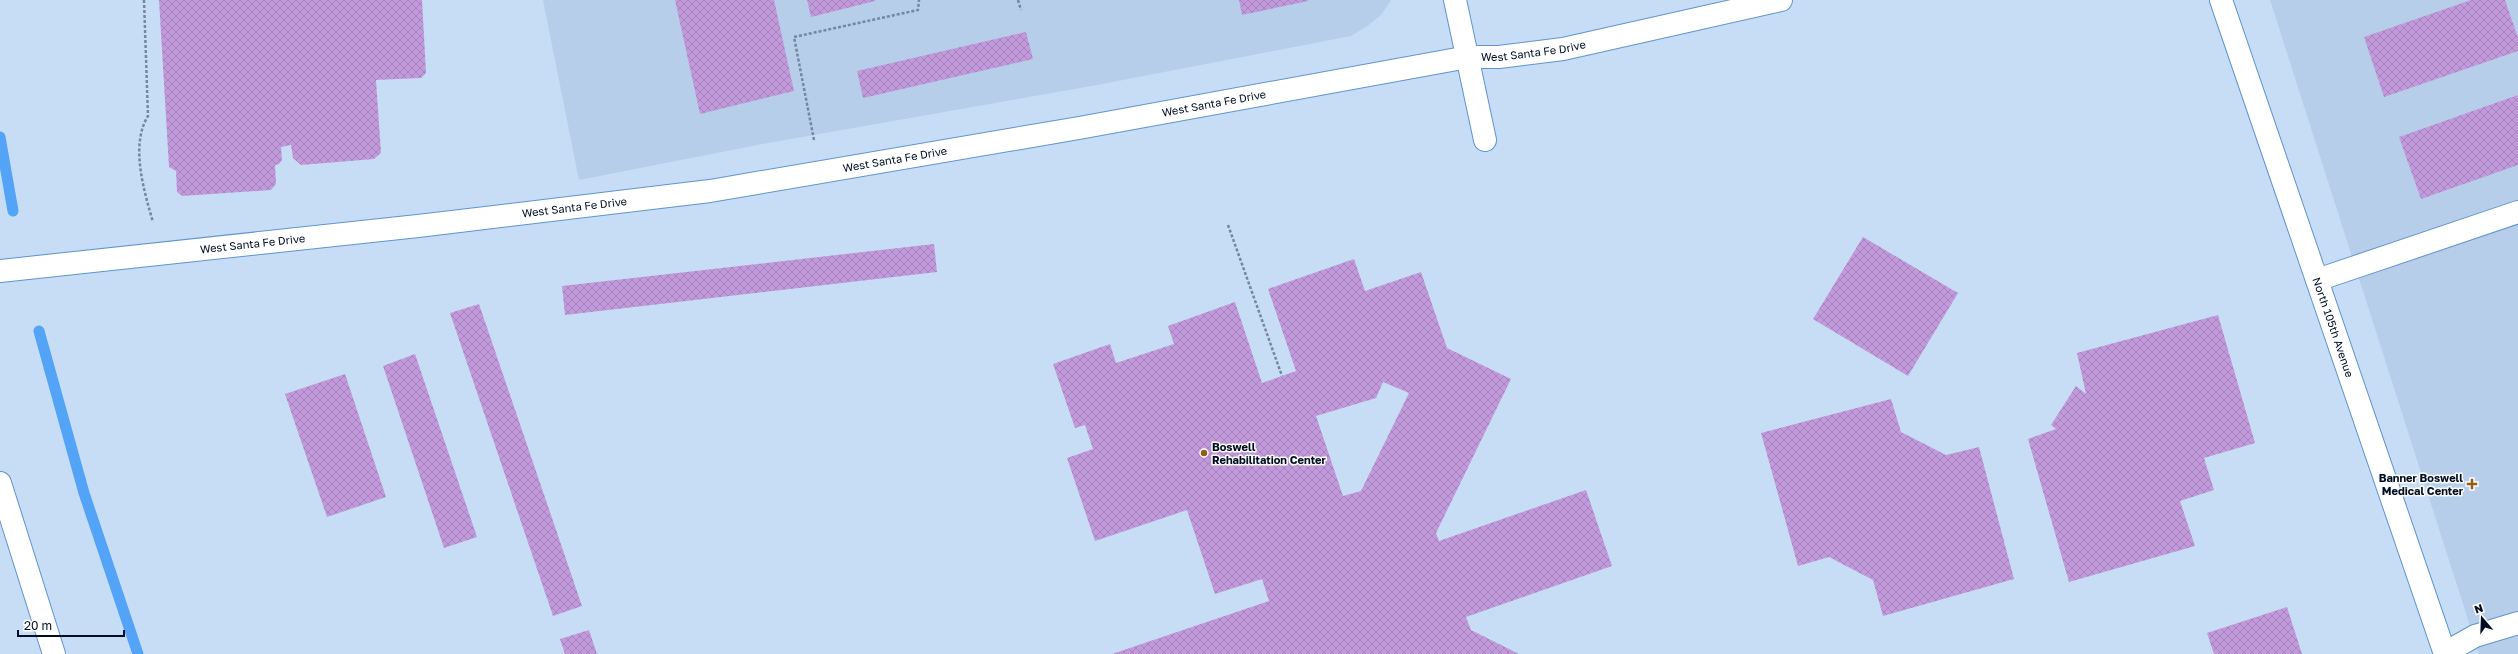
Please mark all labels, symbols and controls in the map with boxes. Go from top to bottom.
street label: West Santa Fe Drive [1481,37,1587,63]
street label: West Santa Fe Drive [1161,87,1267,119]
street label: West Santa Fe Drive [842,144,948,174]
street label: West Santa Fe Drive [521,194,628,219]
street label: West Santa Fe Drive [199,231,306,255]
street label: North 105th Avenue [2310,276,2357,379]
place label: Boswell Rehabilitation Center [1212,440,1327,466]
marker: Boswell Rehabilitation Center [1199,448,1209,458]
place label: Banner Boswell Medical Center [2379,471,2464,497]
marker: Banner Boswell Medical Center [2466,478,2478,490]
north arrow [2462,598,2502,638]
text: N [2473,601,2485,616]
scale bar [18,612,124,638]
text: 20 m [24,618,52,633]

